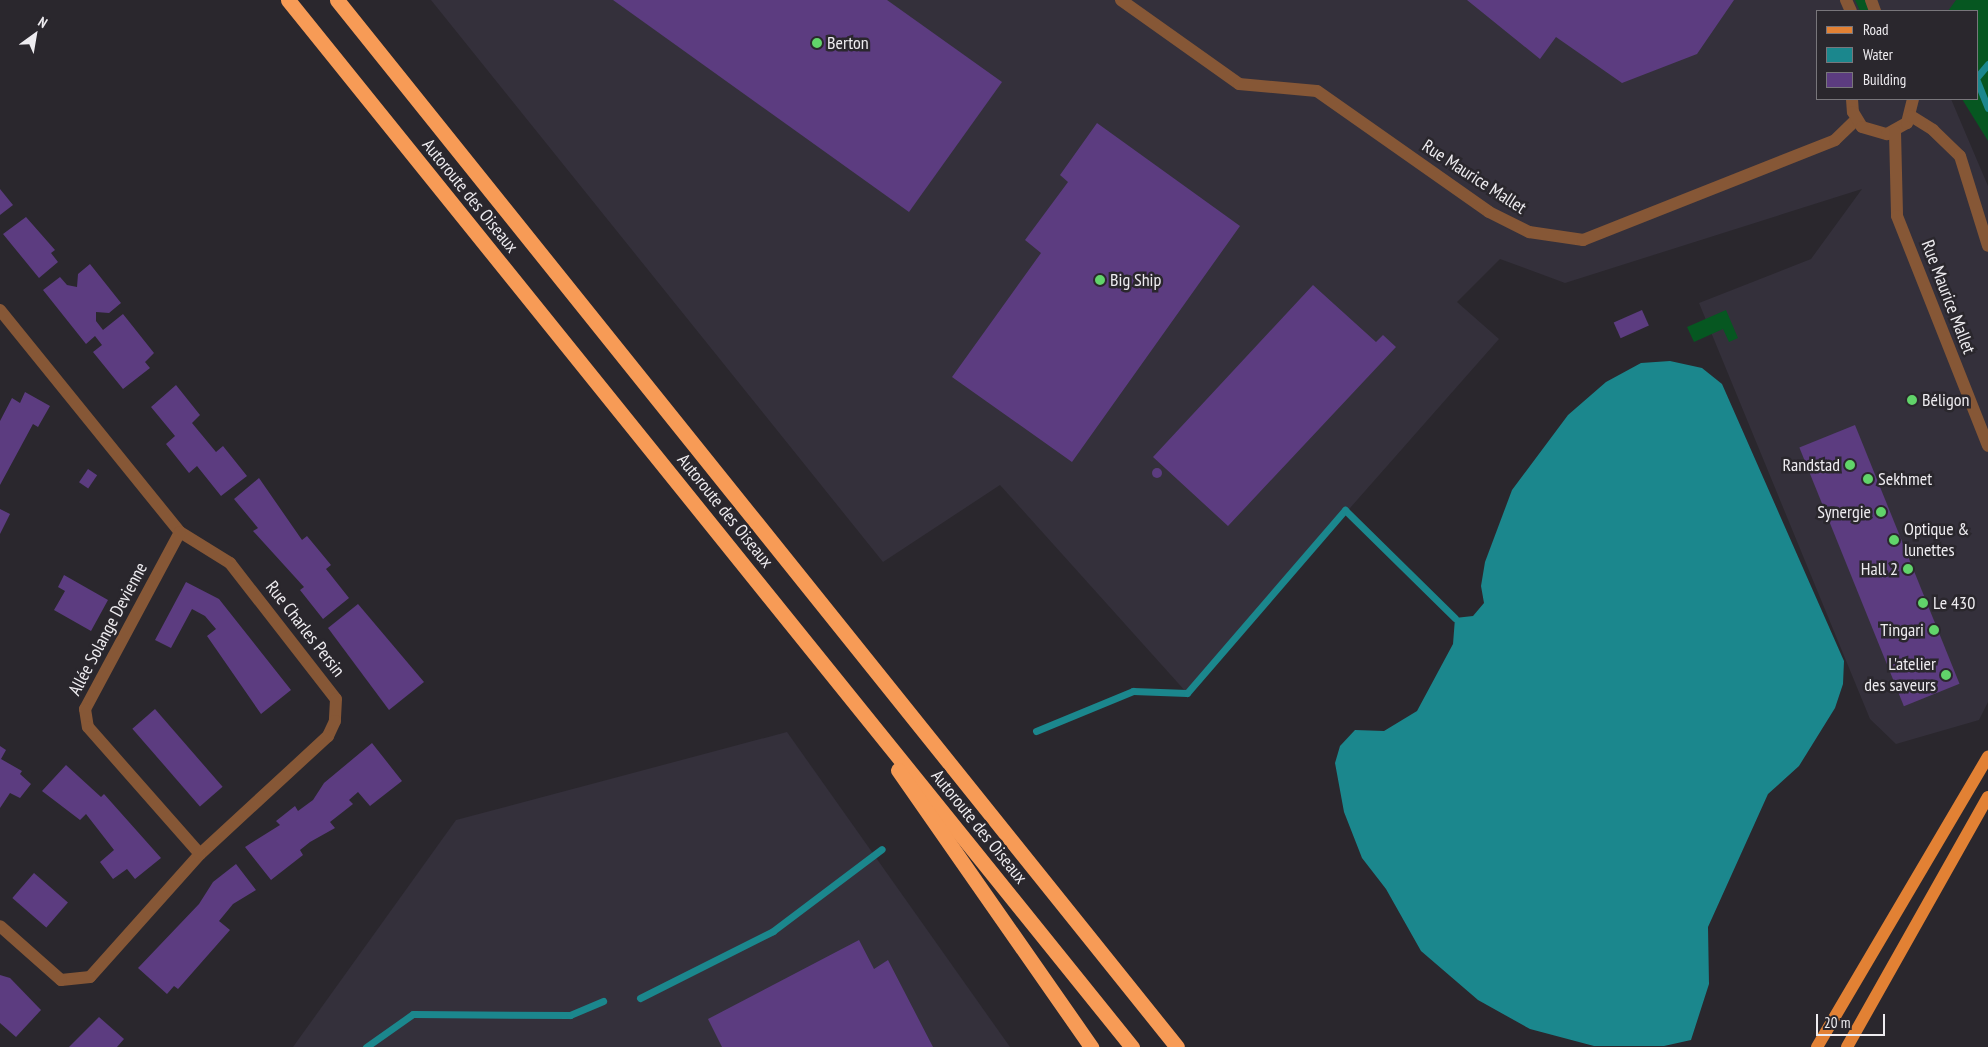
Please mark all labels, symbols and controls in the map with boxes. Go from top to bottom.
north arrow [10,10,60,60]
legend [1816,10,1978,100]
text: N [35,13,51,32]
text: Road [1863,20,1889,39]
place label: Berton [827,32,869,54]
marker: Berton [811,37,823,49]
text: Water [1863,45,1893,64]
text: Building [1863,70,1906,89]
street label: Autoroute des Oiseaux [417,135,523,257]
street label: Rue Maurice Mallet [1418,135,1530,219]
street label: Rue Maurice Mallet [1916,237,1980,357]
place label: Big Ship [1110,269,1161,291]
marker: Big Ship [1094,274,1106,286]
place label: Béligon [1922,389,1969,411]
marker: Béligon [1906,394,1918,406]
street label: Autoroute des Oiseaux [672,450,778,572]
place label: Randstad [1782,454,1840,476]
marker: Randstad [1844,459,1856,471]
place label: Sekhmet [1878,468,1932,490]
marker: Sekhmet [1862,473,1874,485]
place label: Synergie [1817,501,1871,523]
marker: Synergie [1875,506,1887,518]
place label: Optique & lunettes [1904,519,1969,562]
marker: Optique & lunettes [1888,534,1900,546]
place label: Hall 2 [1861,558,1898,580]
street label: Allée Solange Devienne [64,559,152,699]
marker: Hall 2 [1902,563,1914,575]
street label: Rue Charles Persin [261,577,349,681]
place label: Le 430 [1933,592,1975,614]
marker: Le 430 [1917,597,1929,609]
place label: Tingari [1880,619,1924,641]
marker: Tingari [1928,624,1940,636]
place label: L'atelier des saveurs [1864,654,1936,696]
marker: L'atelier des saveurs [1940,669,1952,681]
street label: Autoroute des Oiseaux [926,766,1032,888]
scale bar [1818,1004,1887,1036]
text: 20 m [1824,1013,1850,1032]

